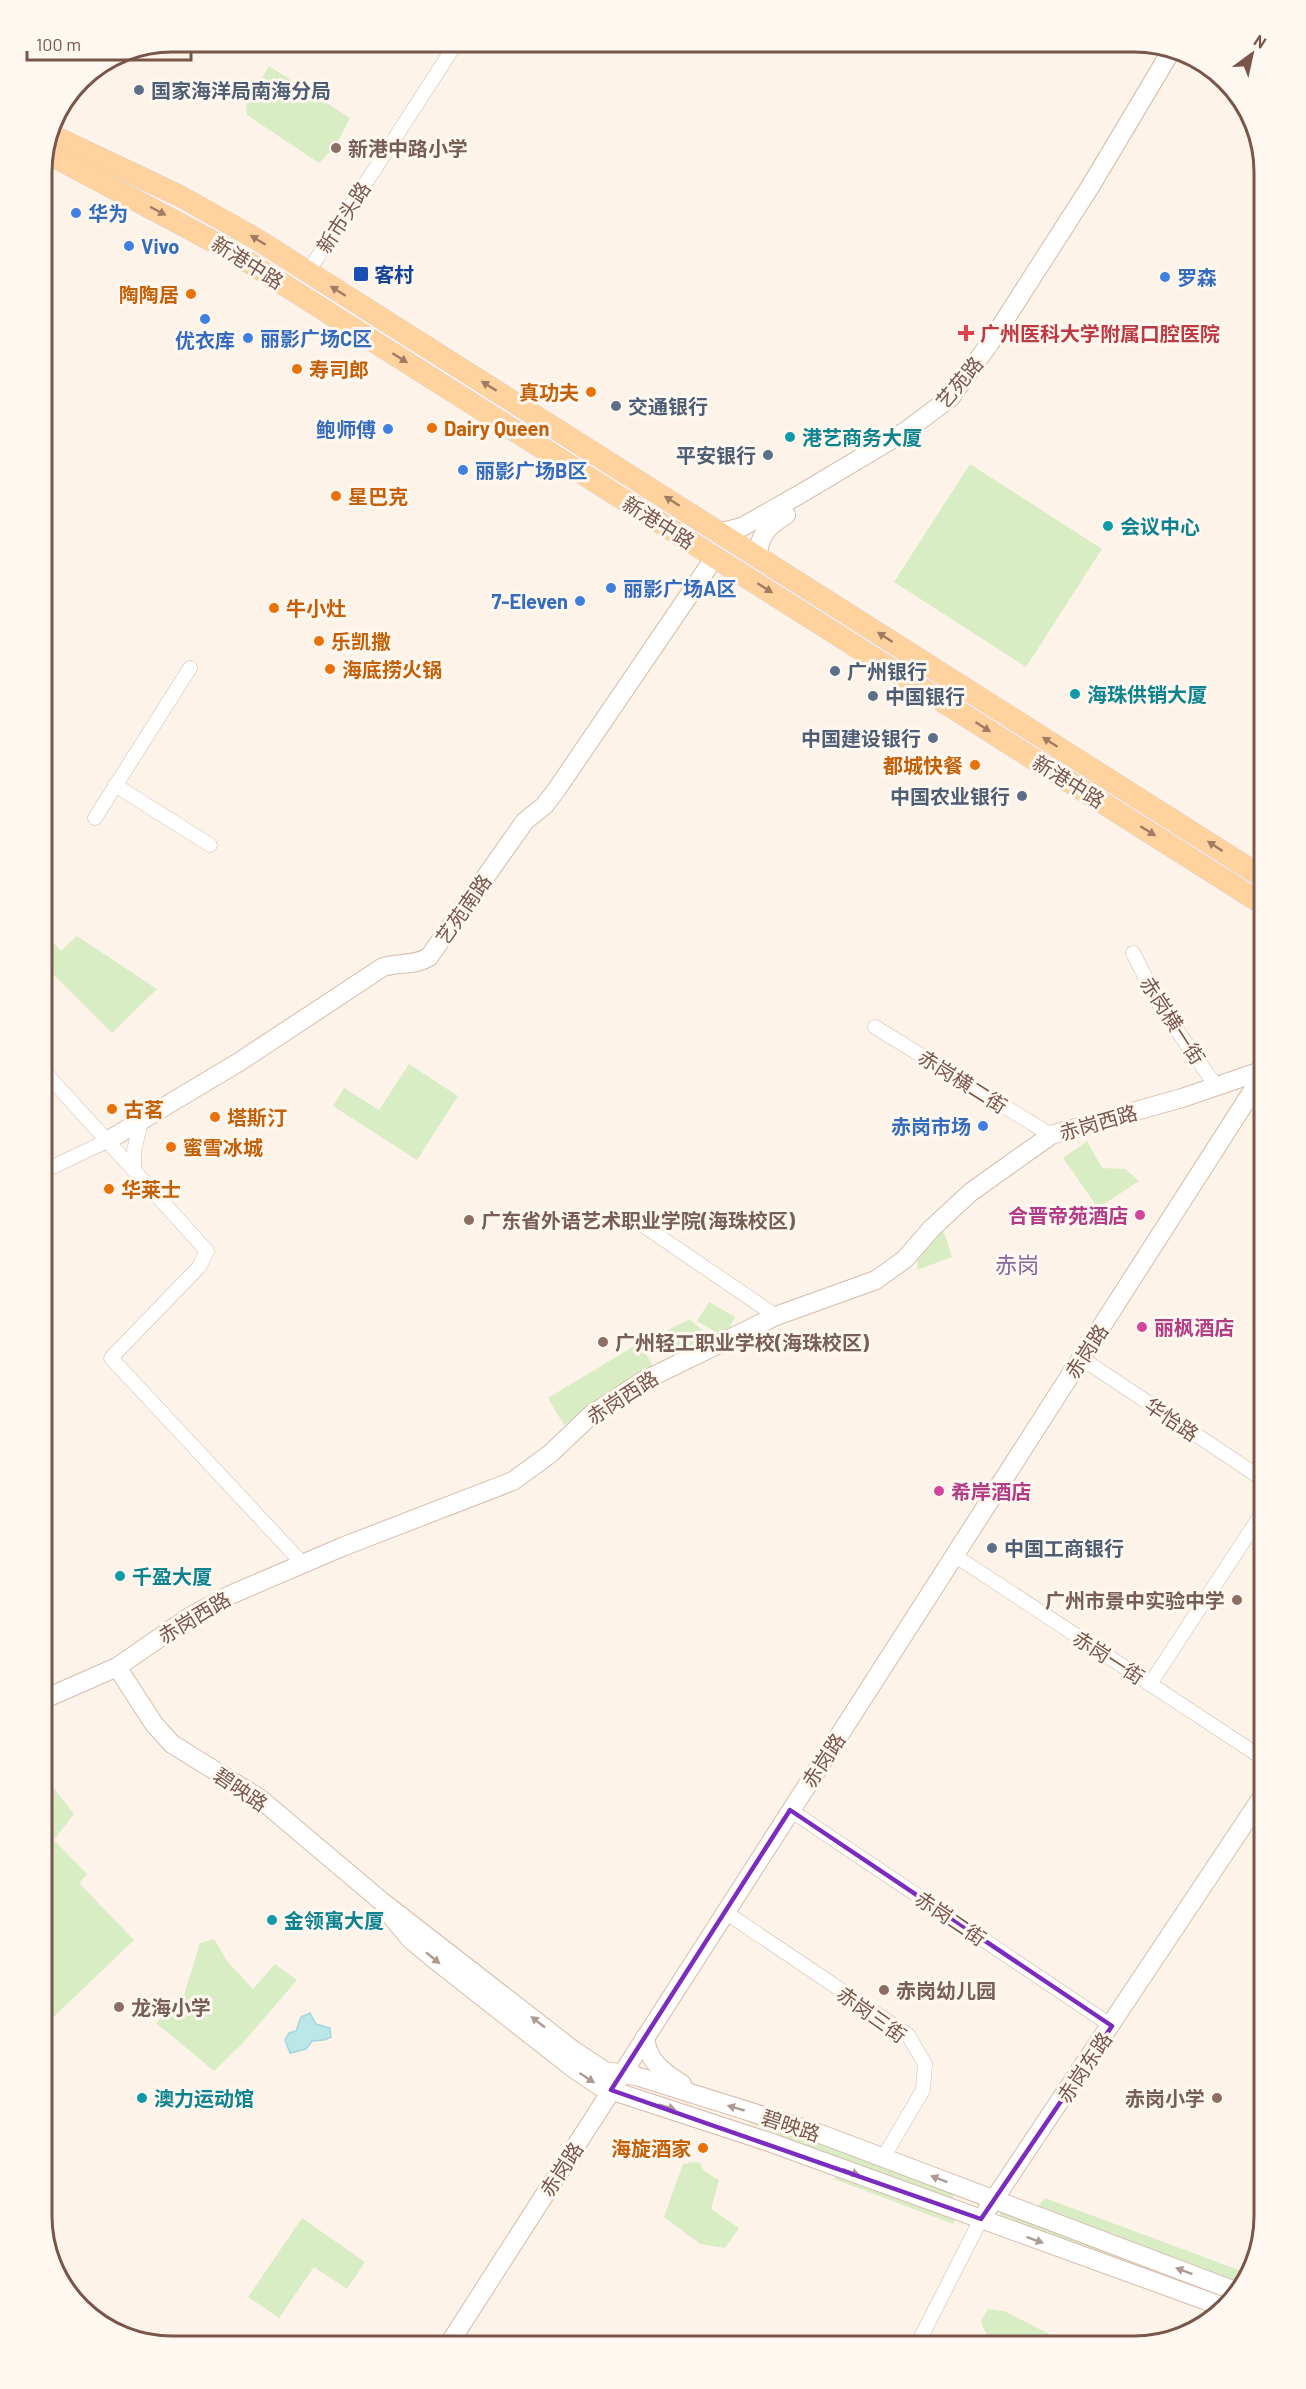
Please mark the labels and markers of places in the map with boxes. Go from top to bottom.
place label: 国家海洋局南海分局 [151,78,331,102]
marker: 国家海洋局南海分局 [132,83,146,97]
place label: 新港中路小学 [348,136,468,160]
marker: 新港中路小学 [329,141,343,155]
place label: 华为 [88,201,128,225]
marker: 华为 [69,206,83,220]
place label: Vivo [141,234,179,258]
marker: Vivo [122,239,136,253]
place label: 客村 [374,262,414,286]
marker: 客村 [352,265,370,283]
place label: 罗森 [1177,265,1217,289]
marker: 罗森 [1158,270,1172,284]
place label: 陶陶居 [119,282,179,306]
marker: 陶陶居 [184,287,198,301]
marker: 优衣库 [198,312,212,326]
place label: 广州医科大学附属口腔医院 [980,321,1220,345]
marker: 广州医科大学附属口腔医院 [957,324,975,342]
place label: 丽影广场C区 [260,326,372,350]
place label: 优衣库 [175,328,235,352]
marker: 丽影广场C区 [241,331,255,345]
place label: 寿司郎 [309,357,369,381]
marker: 寿司郎 [290,362,304,376]
place label: 真功夫 [519,380,579,404]
marker: 真功夫 [584,385,598,399]
place label: 交通银行 [628,394,708,418]
marker: 交通银行 [609,399,623,413]
place label: Dairy Queen [444,416,549,440]
place label: 鲍师傅 [316,417,376,441]
marker: Dairy Queen [425,421,439,435]
marker: 鲍师傅 [381,422,395,436]
place label: 港艺商务大厦 [802,425,922,449]
marker: 港艺商务大厦 [783,430,797,444]
place label: 平安银行 [676,443,756,467]
marker: 平安银行 [761,448,775,462]
place label: 丽影广场B区 [475,458,587,482]
marker: 丽影广场B区 [456,463,470,477]
place label: 星巴克 [348,484,408,508]
marker: 星巴克 [329,489,343,503]
place label: 会议中心 [1120,514,1200,538]
marker: 会议中心 [1101,519,1115,533]
place label: 丽影广场A区 [623,576,736,600]
marker: 丽影广场A区 [604,581,618,595]
place label: 7-Eleven [491,589,568,613]
marker: 7-Eleven [573,594,587,608]
place label: 牛小灶 [286,596,346,620]
marker: 牛小灶 [267,601,281,615]
place label: 乐凯撒 [331,629,391,653]
marker: 乐凯撒 [312,634,326,648]
place label: 海底捞火锅 [342,657,442,681]
place label: 广州银行 [847,659,927,683]
marker: 海底捞火锅 [323,662,337,676]
marker: 广州银行 [828,664,842,678]
place label: 海珠供销大厦 [1087,682,1207,706]
place label: 中国银行 [885,684,965,708]
marker: 海珠供销大厦 [1068,687,1082,701]
marker: 中国银行 [866,689,880,703]
place label: 中国建设银行 [801,726,921,750]
marker: 中国建设银行 [926,731,940,745]
place label: 都城快餐 [883,753,963,777]
marker: 都城快餐 [968,758,982,772]
place label: 中国农业银行 [890,784,1010,808]
marker: 中国农业银行 [1015,789,1029,803]
place label: 古茗 [124,1097,164,1121]
marker: 古茗 [105,1102,119,1116]
place label: 塔斯汀 [227,1105,287,1129]
marker: 塔斯汀 [208,1110,222,1124]
place label: 赤岗市场 [891,1114,971,1138]
marker: 赤岗市场 [976,1119,990,1133]
place label: 蜜雪冰城 [183,1135,263,1159]
marker: 蜜雪冰城 [164,1140,178,1154]
place label: 华莱士 [121,1177,181,1201]
marker: 华莱士 [102,1182,116,1196]
place label: 合晋帝苑酒店 [1008,1203,1128,1227]
place label: 广东省外语艺术职业学院(海珠校区) [481,1208,795,1232]
marker: 合晋帝苑酒店 [1133,1208,1147,1222]
marker: 广东省外语艺术职业学院(海珠校区) [462,1213,476,1227]
place label: 丽枫酒店 [1154,1315,1234,1339]
marker: 丽枫酒店 [1135,1320,1149,1334]
place label: 广州轻工职业学校(海珠校区) [615,1330,869,1354]
marker: 广州轻工职业学校(海珠校区) [596,1335,610,1349]
place label: 希岸酒店 [951,1479,1031,1503]
marker: 希岸酒店 [932,1484,946,1498]
place label: 中国工商银行 [1004,1536,1124,1560]
marker: 中国工商银行 [985,1541,999,1555]
place label: 千盈大厦 [132,1564,212,1588]
marker: 千盈大厦 [113,1569,127,1583]
place label: 广州市景中实验中学 [1045,1588,1225,1612]
marker: 广州市景中实验中学 [1230,1593,1244,1607]
place label: 金领寓大厦 [284,1908,384,1932]
marker: 金领寓大厦 [265,1913,279,1927]
place label: 赤岗幼儿园 [896,1978,996,2002]
marker: 赤岗幼儿园 [877,1983,891,1997]
place label: 龙海小学 [131,1995,211,2019]
marker: 龙海小学 [112,2000,126,2014]
place label: 澳力运动馆 [154,2086,254,2110]
place label: 赤岗小学 [1125,2086,1205,2110]
marker: 澳力运动馆 [135,2091,149,2105]
marker: 赤岗小学 [1210,2091,1224,2105]
place label: 海旋酒家 [611,2136,691,2160]
marker: 海旋酒家 [696,2141,710,2155]

